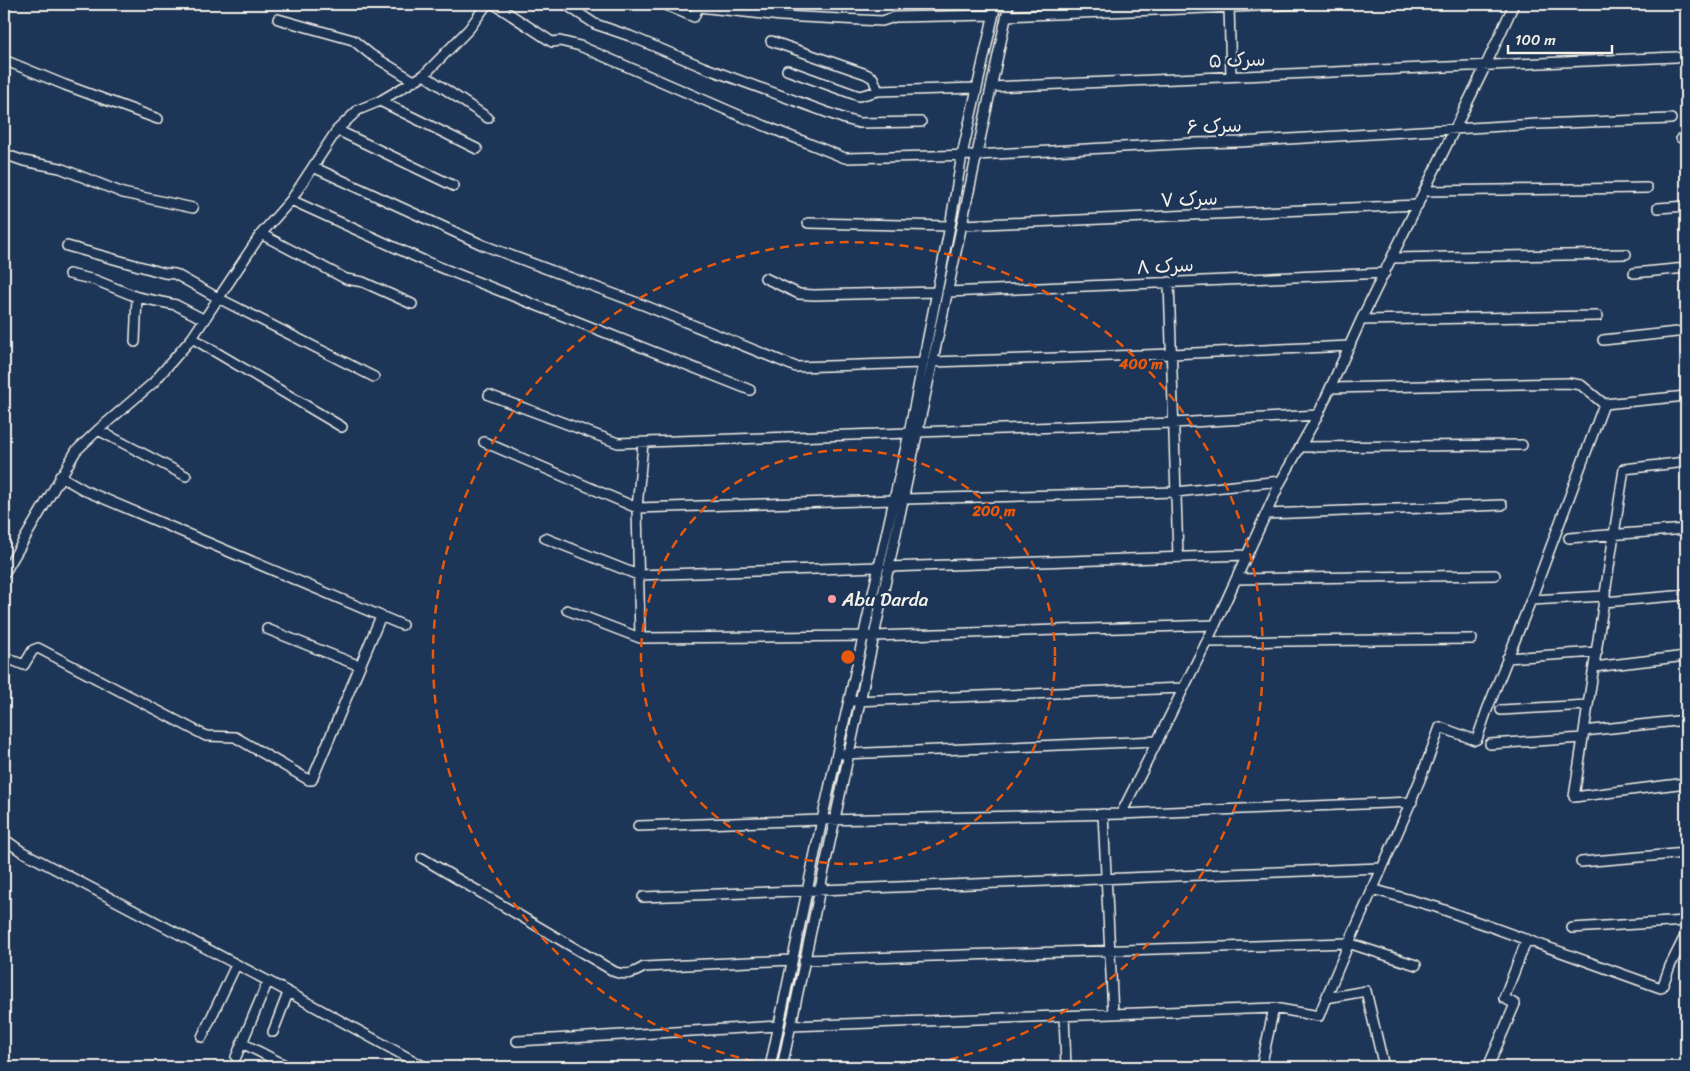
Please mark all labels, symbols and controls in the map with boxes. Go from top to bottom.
scale bar [1508,22,1611,54]
text: 100 m [1515,27,1556,53]
street label: سرک ۵ [1208,43,1266,77]
street label: سرک ۶ [1186,109,1242,143]
street label: سرک ۷ [1160,182,1218,216]
street label: سرک ۸ [1136,248,1194,284]
text: 400 m [1118,351,1163,377]
text: 200 m [971,498,1016,524]
place label: Abu Darda [841,583,929,616]
marker: Abu Darda [826,593,838,605]
centre of rings [839,648,857,666]

